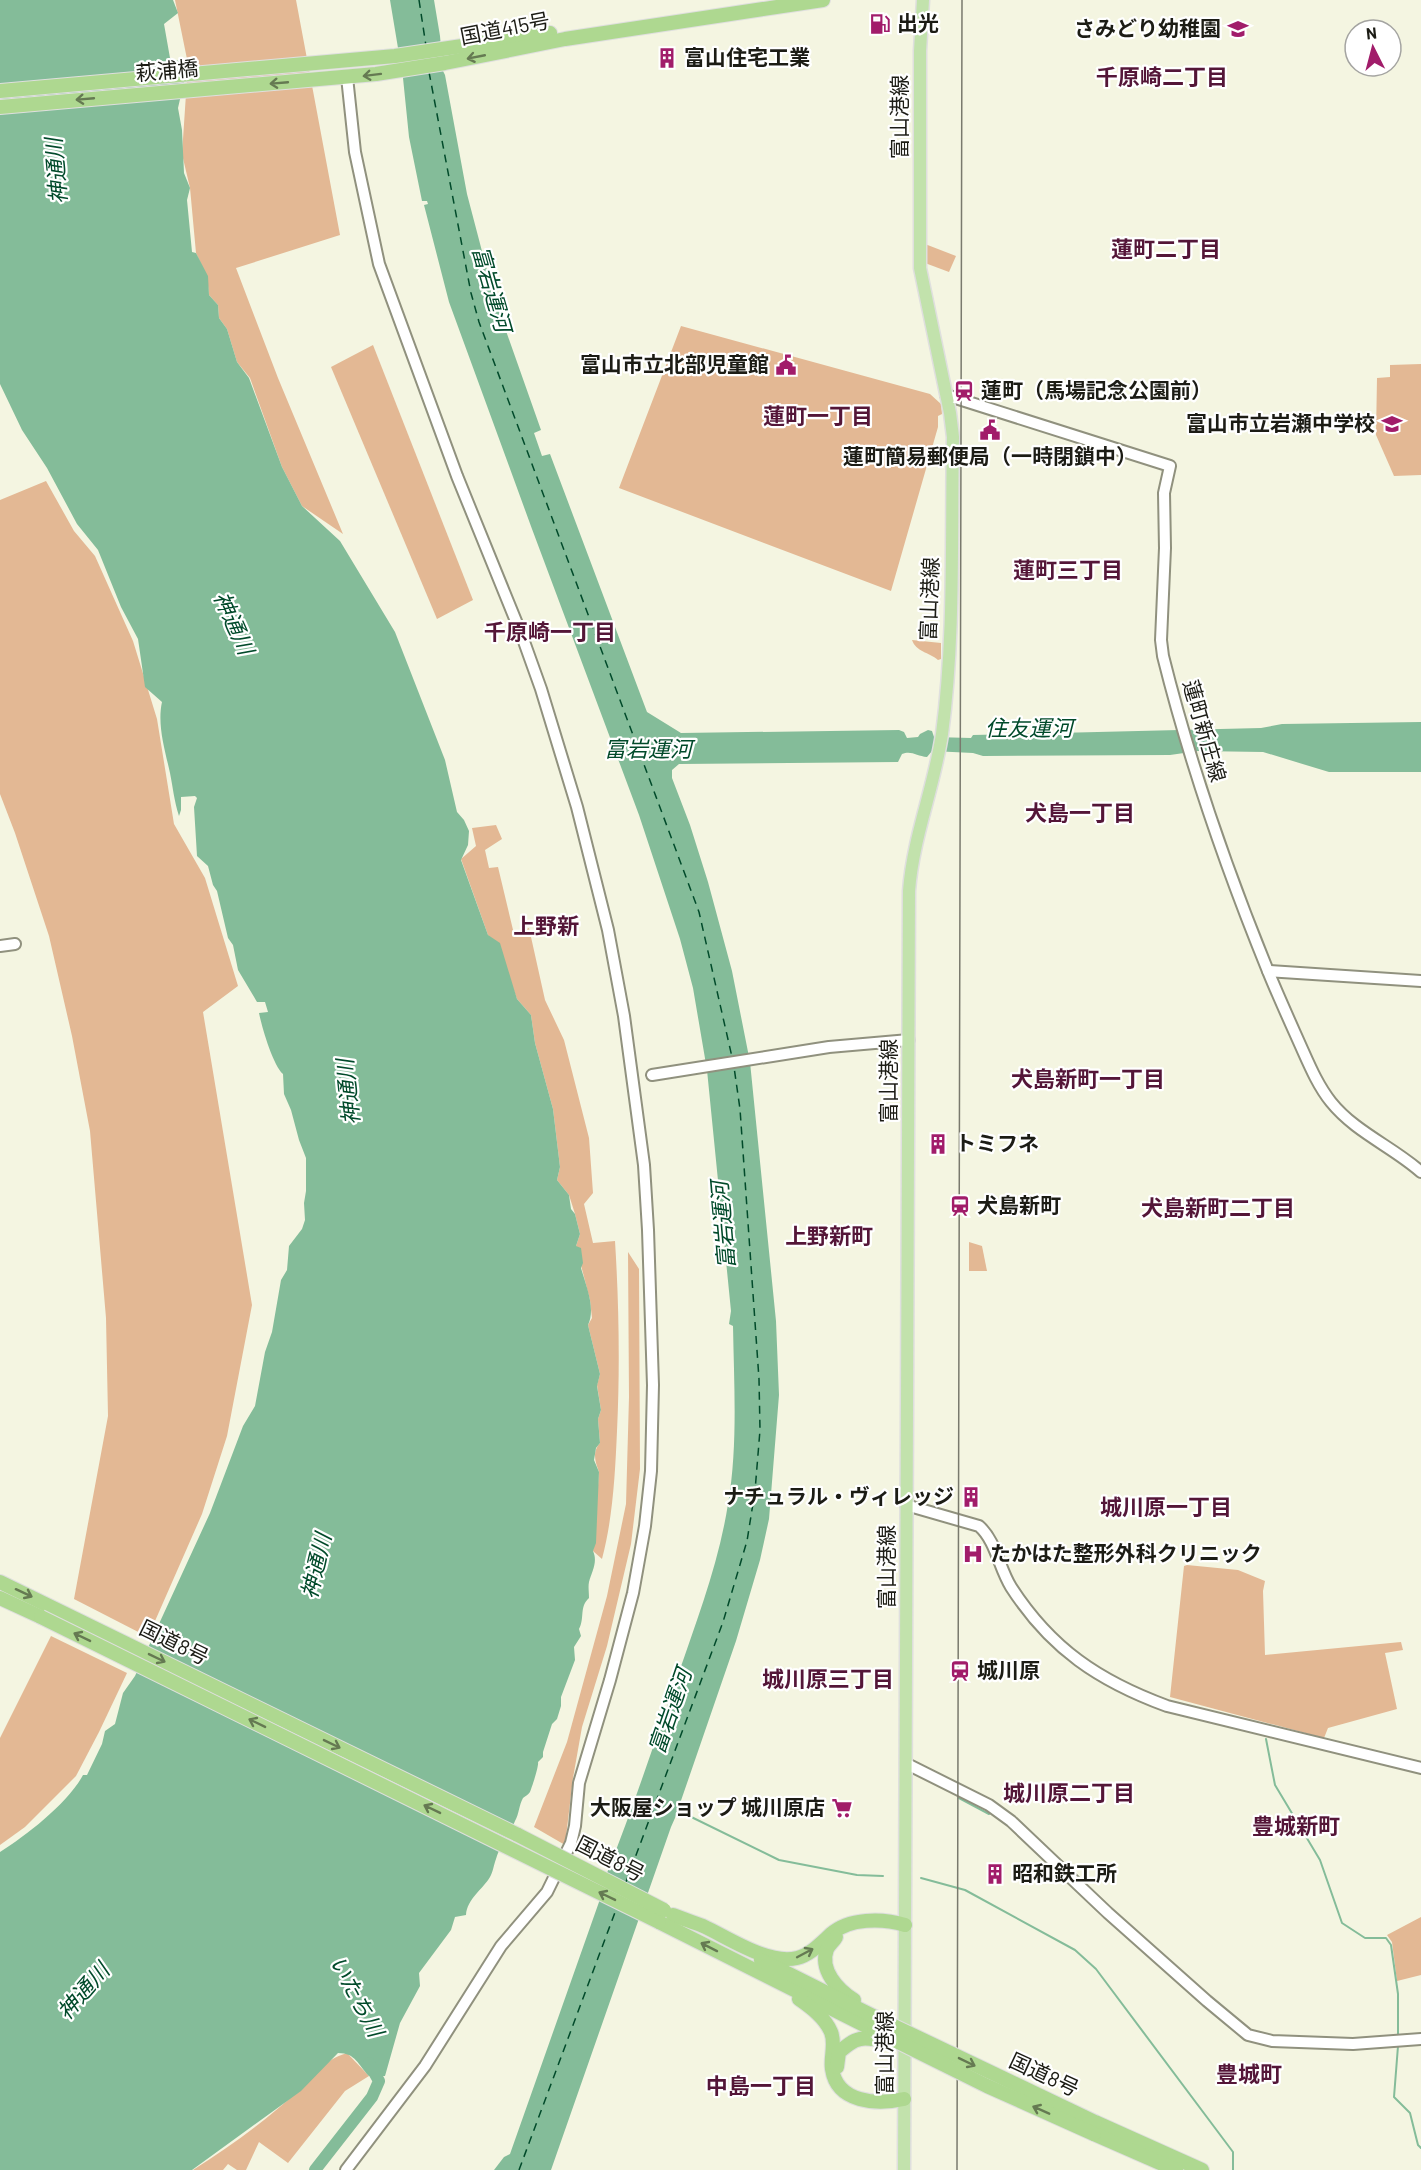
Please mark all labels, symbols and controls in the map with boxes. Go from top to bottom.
street label: 国道415号 [458,7,552,48]
place label: 出光 [897,10,939,35]
fuel station icon: 出光 [868,12,892,36]
place label: さみどり幼稚園 [1074,15,1221,40]
school or university icon: さみどり幼稚園 [1226,17,1250,41]
north arrow [1343,18,1403,78]
text: N [1365,23,1378,43]
place label: 富山住宅工業 [684,44,810,69]
building icon: 富山住宅工業 [655,46,679,70]
one-way arrow [466,52,486,63]
street label: 萩浦橋 [134,54,199,85]
district label: 千原崎二丁目 [1096,63,1228,89]
one-way arrow [363,69,383,80]
street label: 富山港線 [886,75,911,159]
one-way arrow [270,78,290,89]
one-way arrow [76,94,96,105]
water label: 神通川 [39,135,71,205]
district label: 蓮町二丁目 [1111,235,1221,261]
water label: 富岩運河 [468,243,519,338]
place label: 富山市立北部児童館 [580,351,769,376]
public building icon: 富山市立北部児童館 [774,353,798,377]
place label: 蓮町（馬場記念公園前） [981,377,1212,402]
station icon: 蓮町（馬場記念公園前） [952,379,976,403]
district label: 蓮町一丁目 [763,402,873,428]
place label: 富山市立岩瀬中学校 [1186,410,1375,435]
school or university icon: 富山市立岩瀬中学校 [1380,412,1404,436]
public building icon: 蓮町簡易郵便局（一時閉鎖中） [978,418,1002,442]
place label: 蓮町簡易郵便局（一時閉鎖中） [843,443,1137,468]
district label: 蓮町三丁目 [1013,556,1123,582]
street label: 富山港線 [915,557,942,641]
water label: 神通川 [210,587,261,660]
district label: 千原崎一丁目 [484,618,616,644]
street label: 蓮町新庄線 [1179,677,1232,784]
water label: 住友運河 [985,714,1077,740]
water label: 富岩運河 [604,735,696,761]
district label: 犬島一丁目 [1025,799,1135,825]
district label: 上野新 [513,912,579,938]
street label: 富山港線 [875,1039,900,1123]
water label: 神通川 [330,1056,363,1126]
district label: 犬島新町一丁目 [1011,1065,1165,1091]
place label: トミフネ [955,1130,1039,1155]
building icon: トミフネ [926,1132,950,1156]
water label: 富岩運河 [705,1176,739,1270]
place label: 犬島新町 [977,1192,1061,1217]
station icon: 犬島新町 [948,1194,972,1218]
district label: 犬島新町二丁目 [1141,1194,1295,1220]
district label: 上野新町 [785,1222,873,1248]
place label: ナチュラル・ヴィレッジ [723,1483,954,1508]
building icon: ナチュラル・ヴィレッジ [959,1485,983,1509]
district label: 城川原一丁目 [1100,1493,1232,1519]
street label: 富山港線 [873,1525,898,1609]
water label: 神通川 [295,1529,336,1601]
place label: たかはた整形外科クリニック [990,1540,1262,1565]
hospital icon: たかはた整形外科クリニック [961,1542,985,1566]
one-way arrow [14,1587,32,1599]
street label: 国道8号 [136,1614,213,1669]
one-way arrow [73,1631,91,1643]
one-way arrow [148,1652,166,1664]
place label: 城川原 [977,1657,1040,1682]
station icon: 城川原 [948,1659,972,1683]
water label: 富岩運河 [642,1661,697,1757]
district label: 城川原三丁目 [762,1665,894,1691]
one-way arrow [248,1717,266,1729]
one-way arrow [322,1738,340,1750]
district label: 城川原二丁目 [1003,1779,1135,1805]
place label: 大阪屋ショップ 城川原店 [590,1794,825,1819]
supermarket icon: 大阪屋ショップ 城川原店 [830,1796,854,1820]
one-way arrow [423,1803,441,1815]
district label: 豊城新町 [1252,1812,1340,1838]
street label: 国道8号 [572,1830,649,1886]
place label: 昭和鉄工所 [1012,1860,1117,1885]
building icon: 昭和鉄工所 [983,1862,1007,1886]
one-way arrow [598,1889,616,1901]
one-way arrow [700,1940,718,1952]
one-way arrow [796,1947,814,1958]
water label: いたち川 [326,1951,391,2042]
water label: 神通川 [51,1955,115,2024]
street label: 富山港線 [871,2011,896,2095]
street label: 国道8号 [1006,2047,1083,2101]
one-way arrow [958,2057,976,2069]
district label: 豊城町 [1216,2060,1282,2086]
district label: 中島一丁目 [706,2072,816,2098]
one-way arrow [1032,2104,1050,2115]

